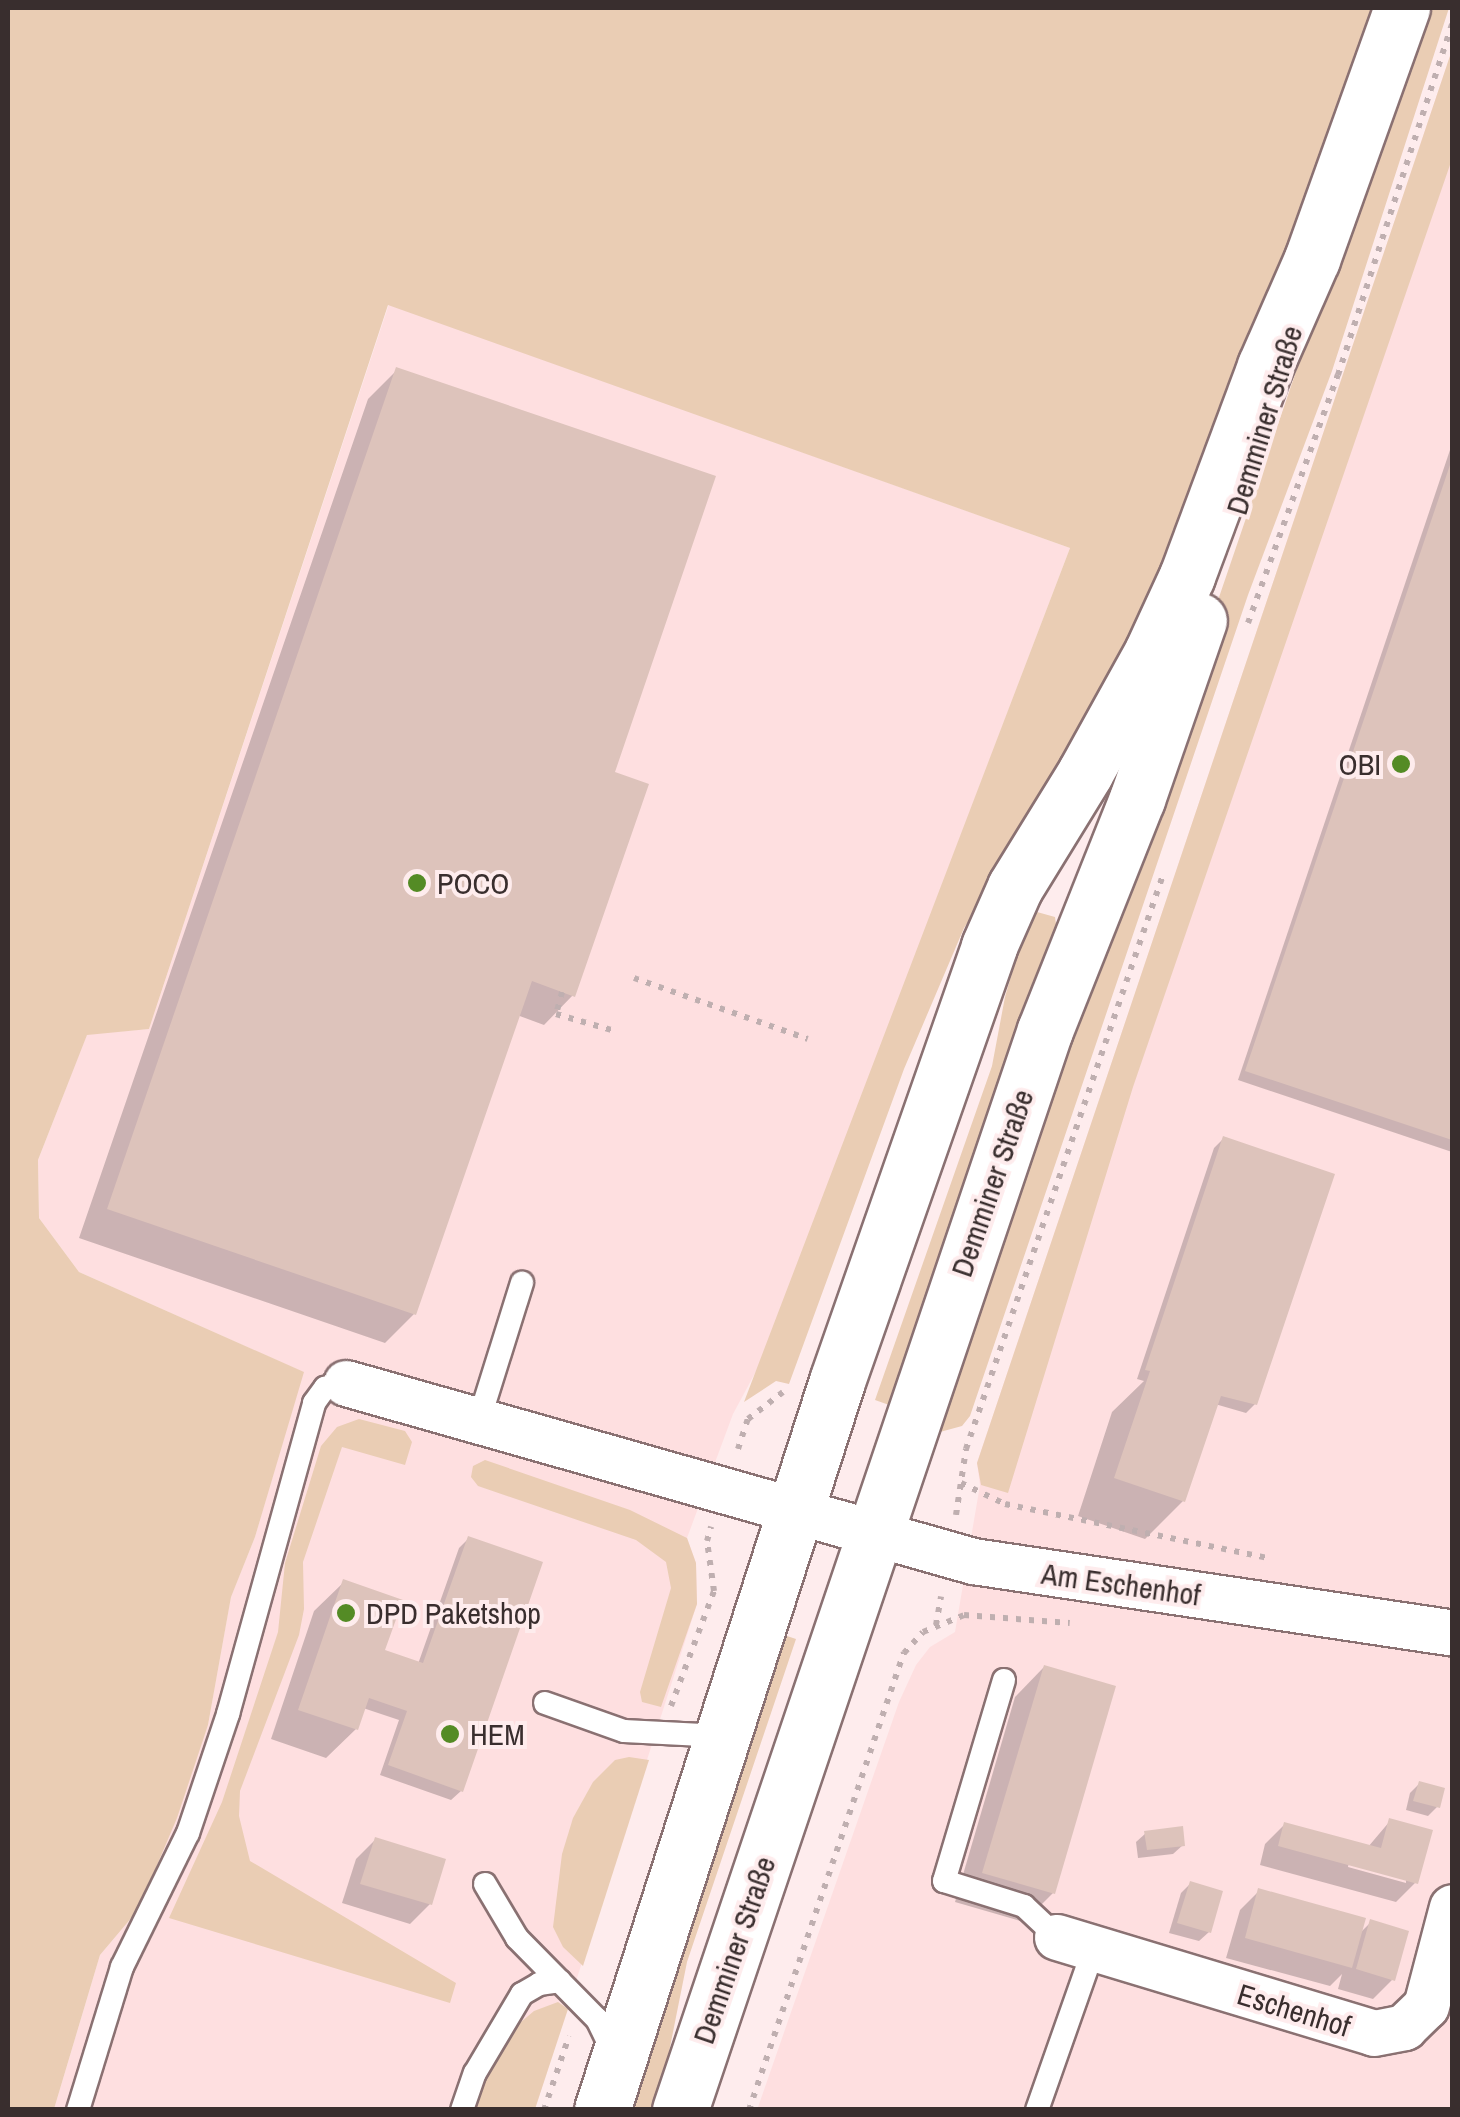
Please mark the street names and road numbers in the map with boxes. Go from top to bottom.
street label: Demminer Straße [1218,321,1310,519]
street label: Demminer Straße [943,1085,1041,1281]
street label: Am Eschenhof [1039,1555,1203,1613]
street label: Demminer Straße [685,1852,783,2048]
street label: Eschenhof [1233,1976,1355,2044]

